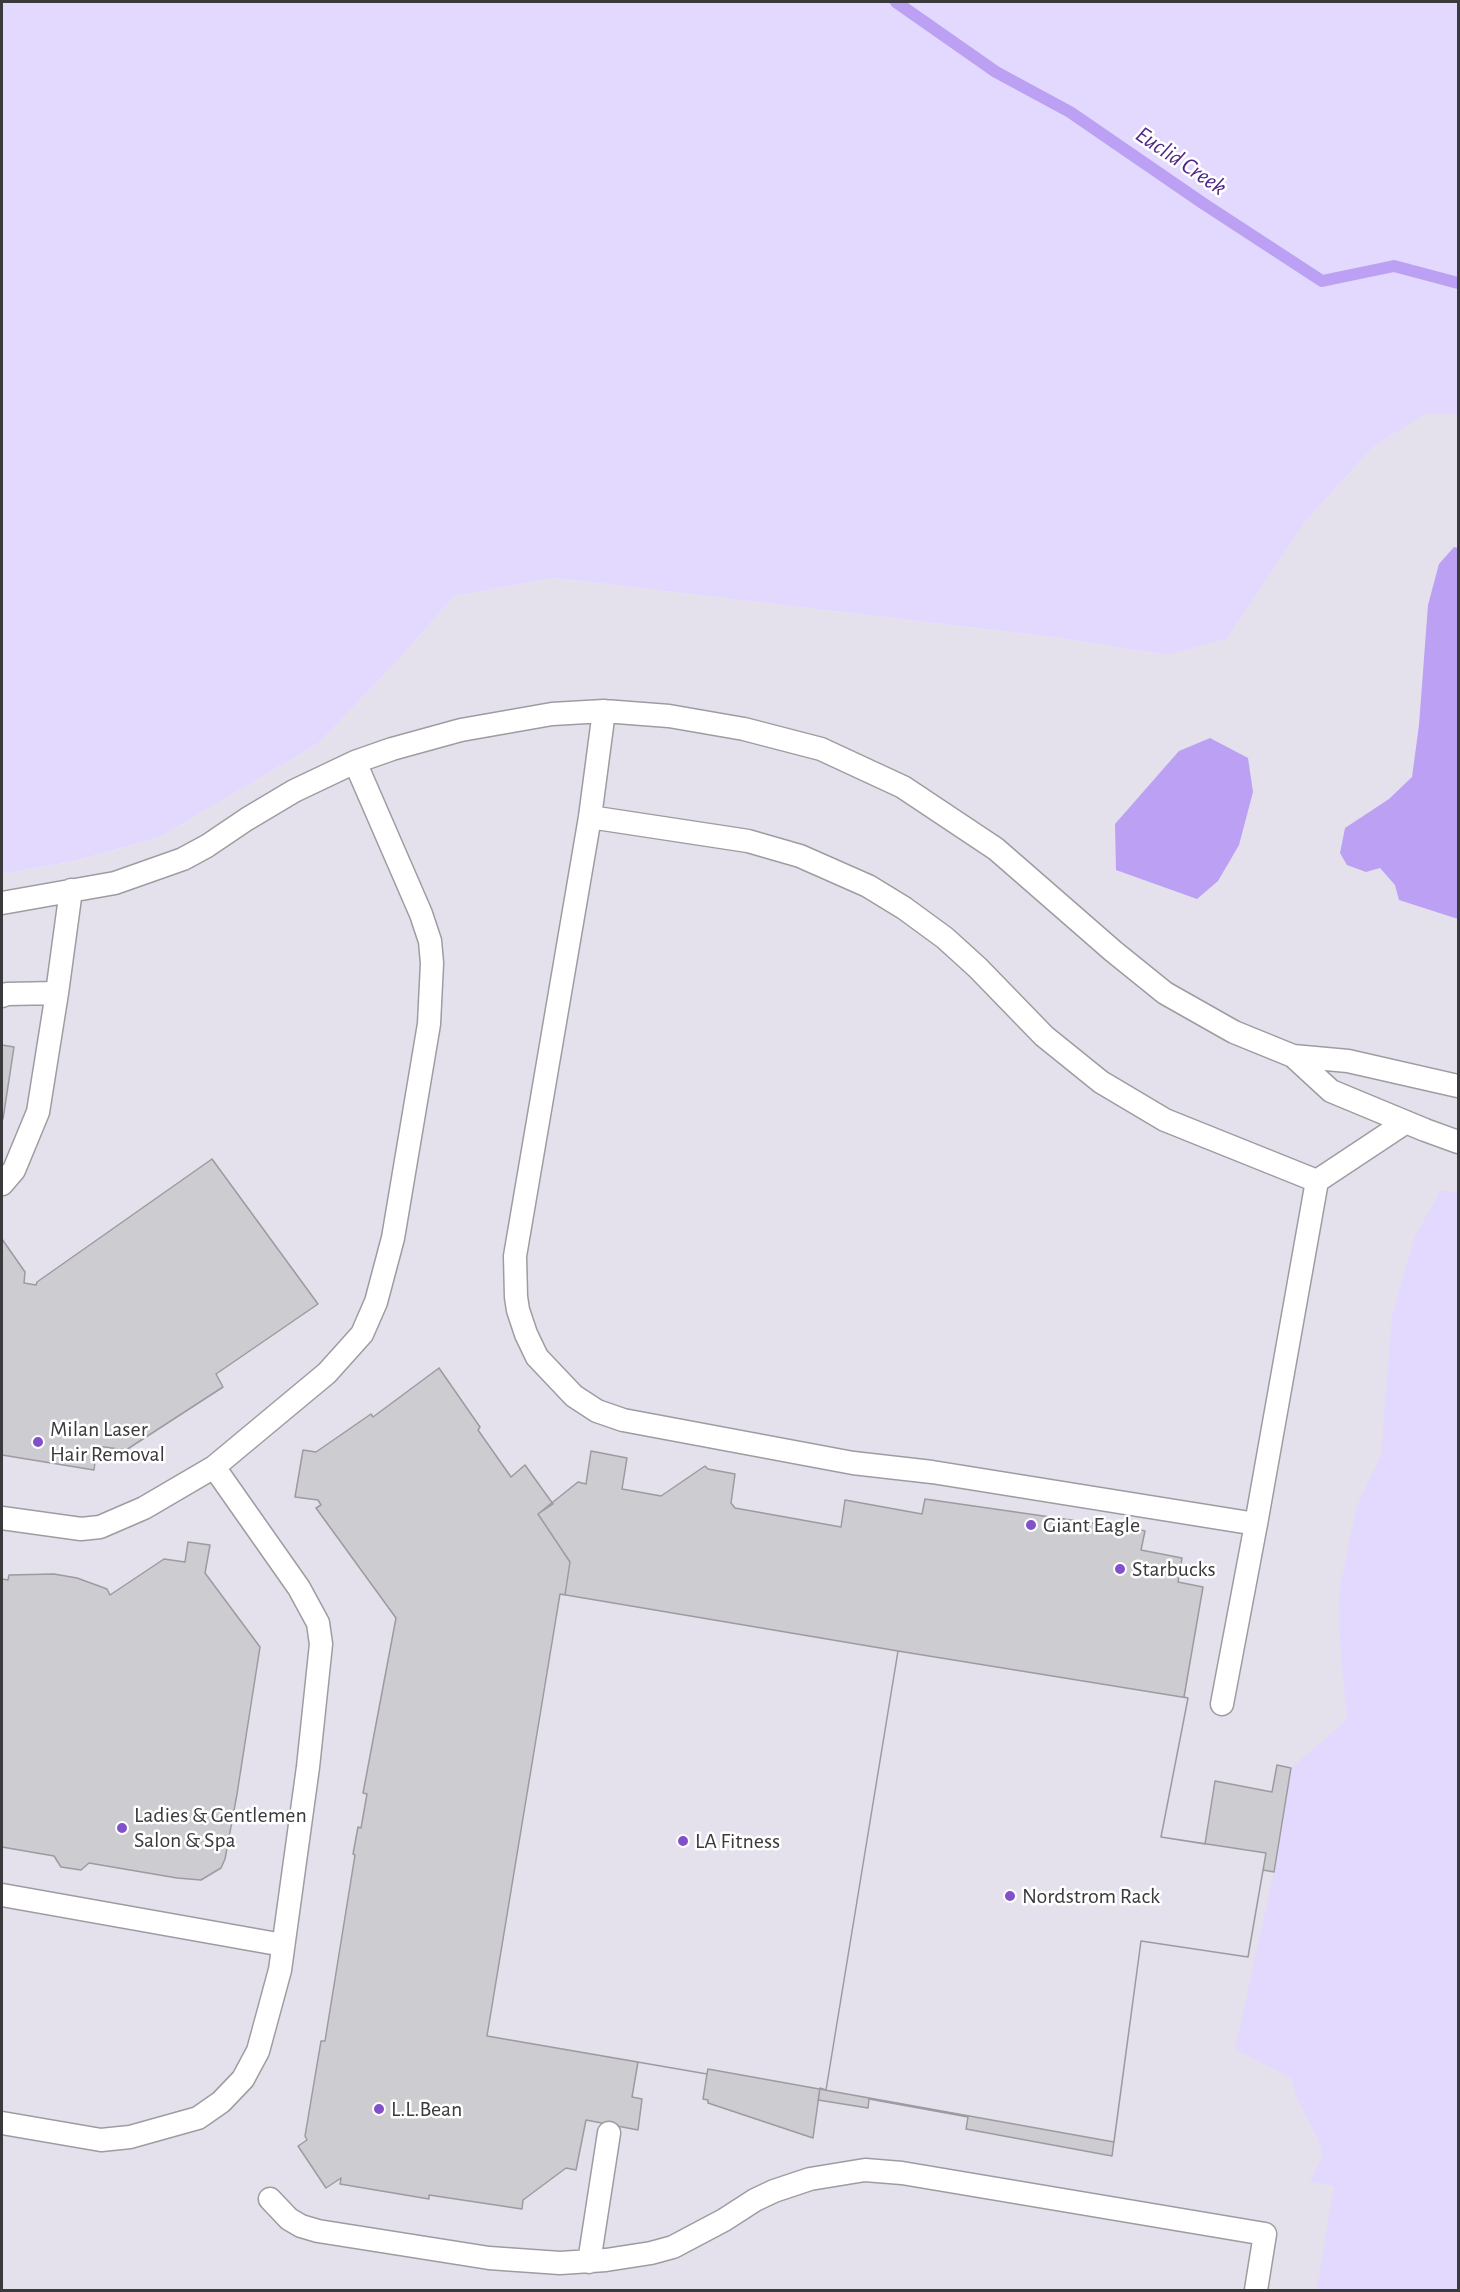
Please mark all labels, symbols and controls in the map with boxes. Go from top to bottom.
water label: Euclid Creek [1130,120,1232,202]
place label: Milan Laser Hair Removal [50,1416,165,1468]
marker: Milan Laser Hair Removal [31,1435,45,1449]
place label: Giant Eagle [1043,1512,1140,1538]
marker: Giant Eagle [1024,1518,1038,1532]
place label: Starbucks [1132,1556,1216,1582]
marker: Starbucks [1113,1562,1127,1576]
place label: Ladies & Gentlemen Salon & Spa [134,1802,307,1854]
marker: Ladies & Gentlemen Salon & Spa [115,1821,129,1835]
place label: LA Fitness [695,1828,780,1854]
marker: LA Fitness [676,1834,690,1848]
place label: Nordstrom Rack [1022,1883,1160,1909]
marker: Nordstrom Rack [1003,1889,1017,1903]
place label: L.L.Bean [391,2096,462,2122]
marker: L.L.Bean [372,2102,386,2116]

